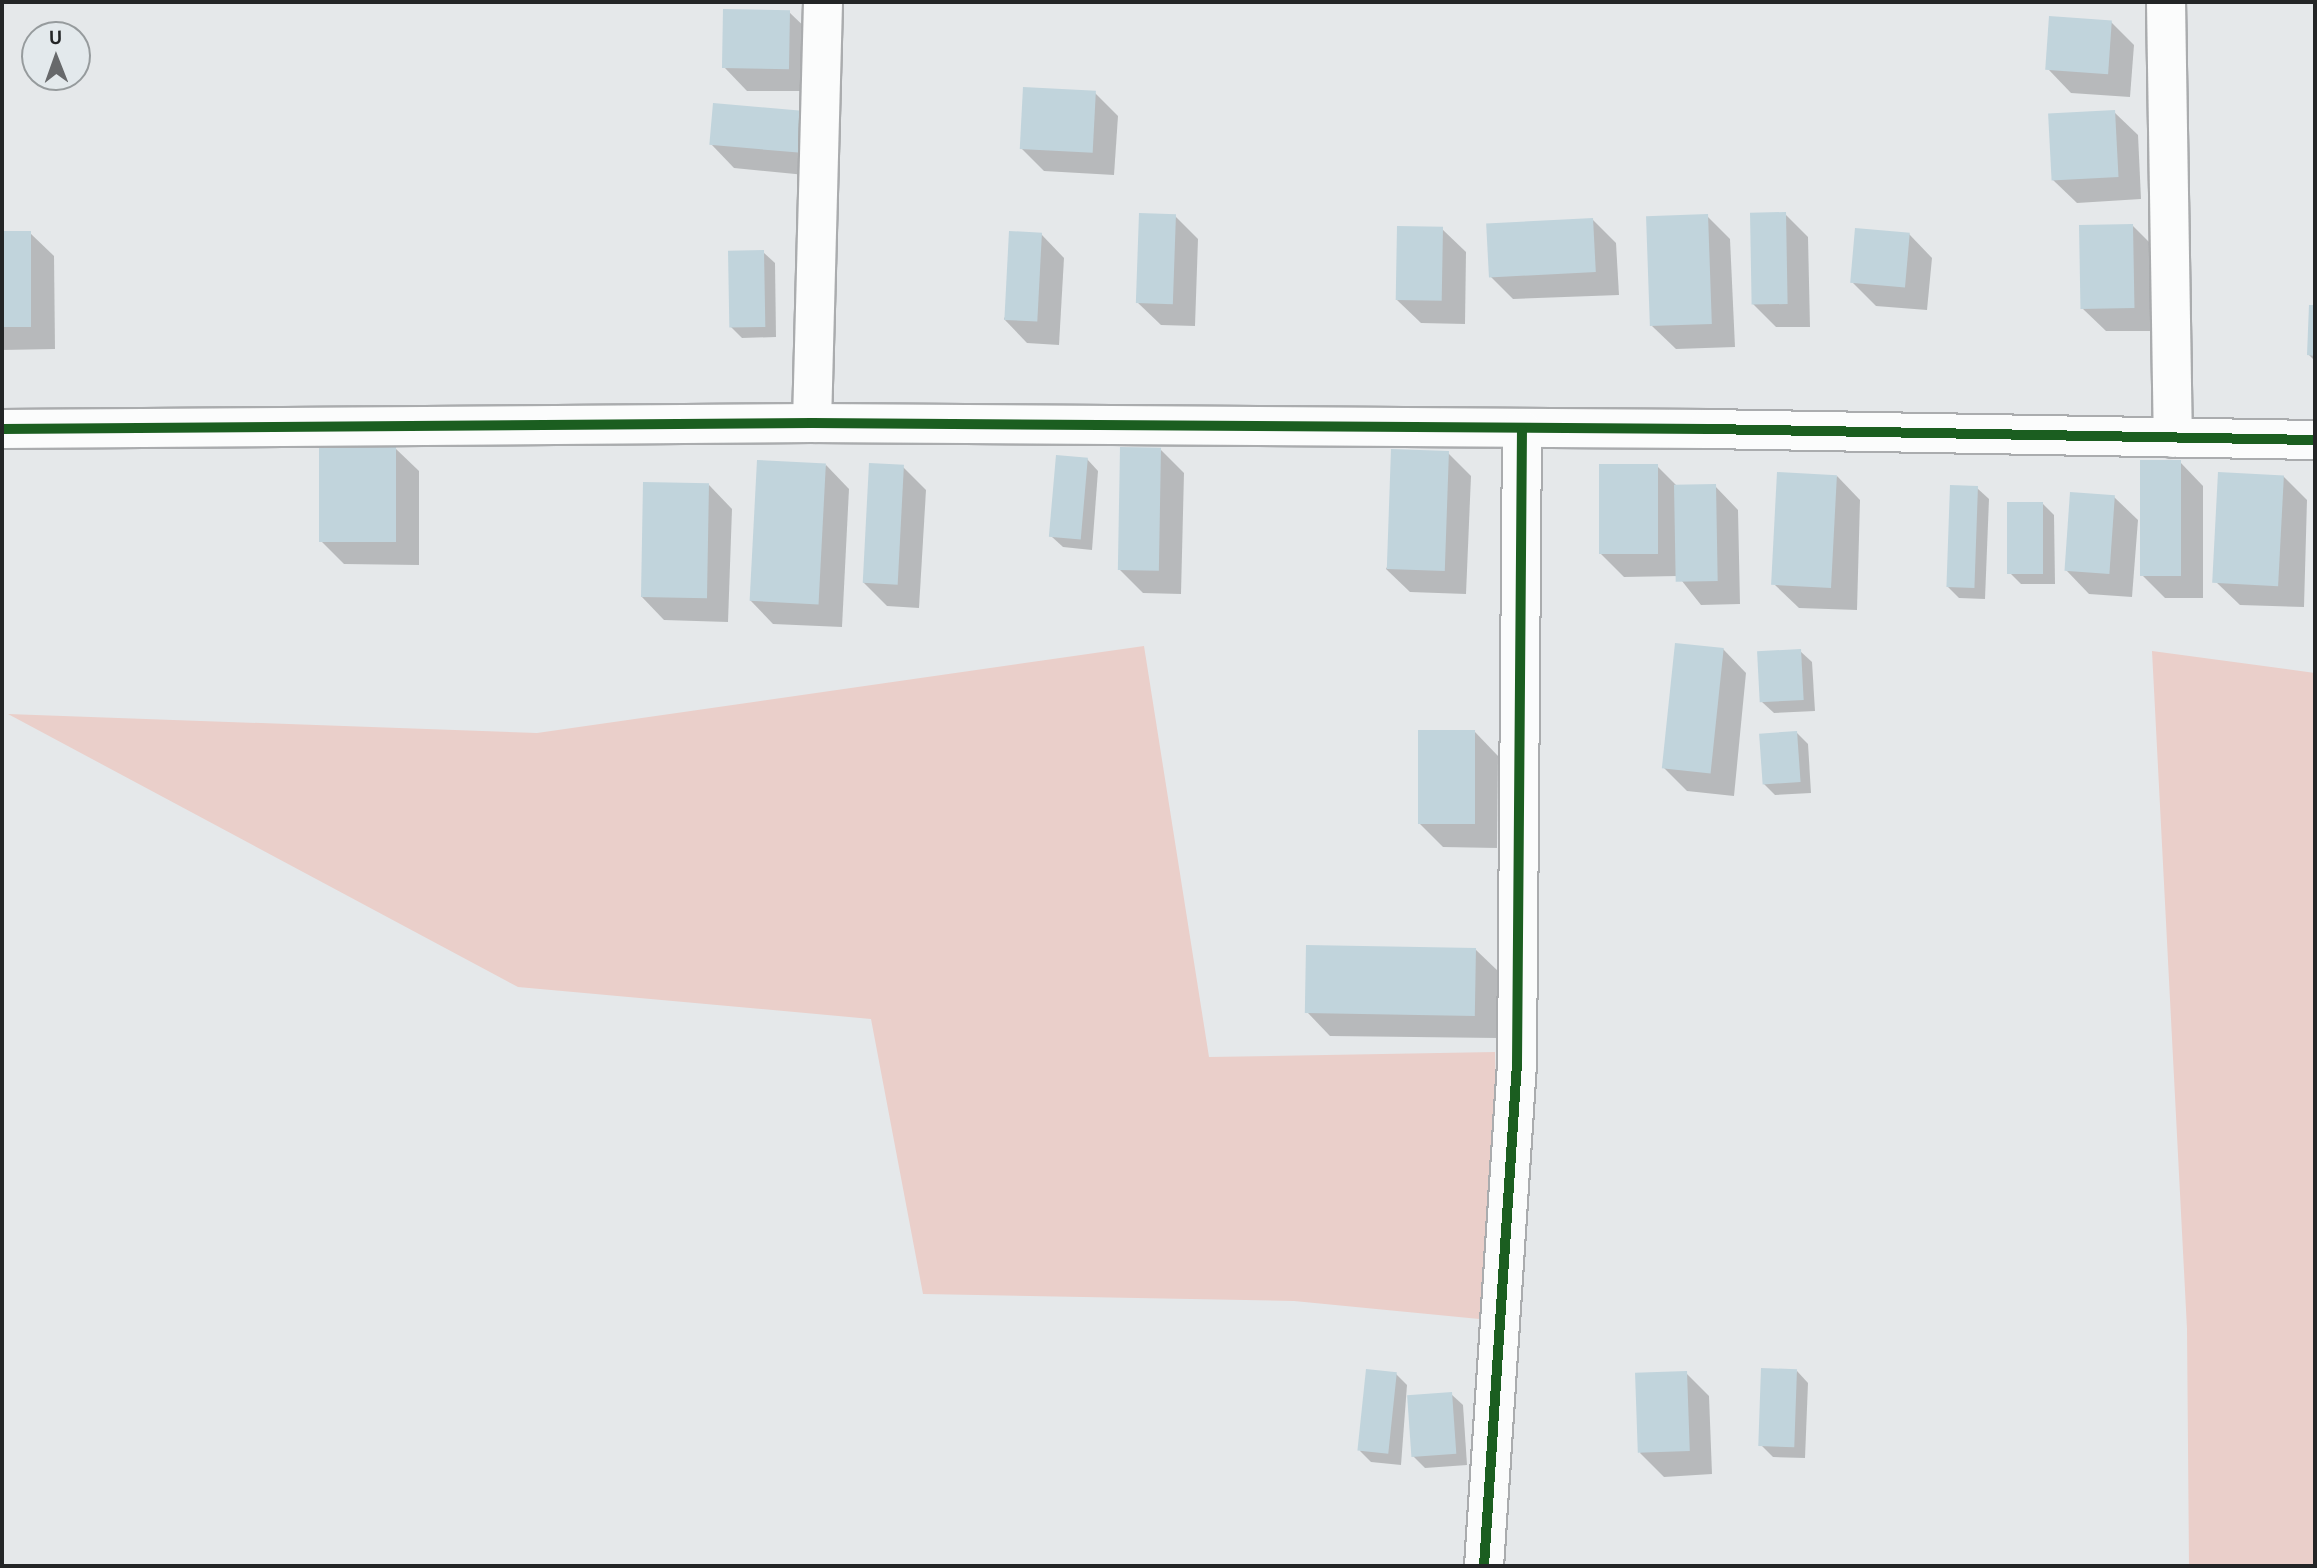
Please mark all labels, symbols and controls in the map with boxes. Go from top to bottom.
north arrow [21,21,91,91]
text: U [49,26,63,48]

